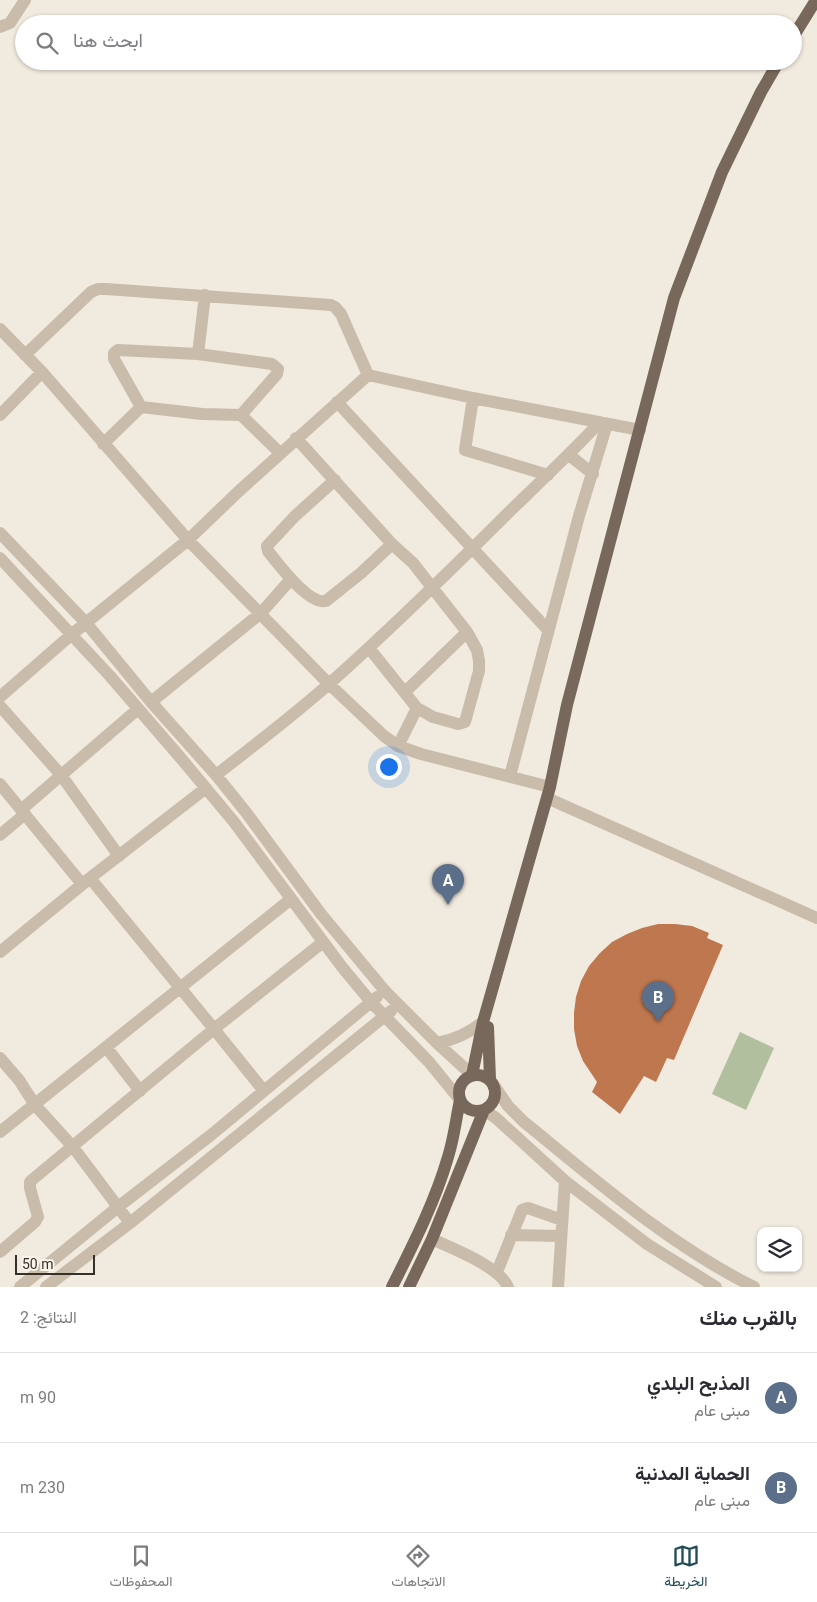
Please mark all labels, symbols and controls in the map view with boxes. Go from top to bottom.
search box [15,15,802,70]
icon: search [33,29,61,57]
text: ابحث هنا [73,29,143,52]
your location [376,754,402,780]
pin: A [432,864,464,905]
pin: B [642,981,674,1022]
map controls [757,1227,802,1272]
button: layers [757,1227,802,1272]
scale bar [15,1252,95,1275]
text: 50 m [22,1256,54,1272]
text: بالقرب منك [700,1306,797,1330]
text: النتائج: 2 [20,1308,77,1327]
text: المذبح البلدي [647,1372,750,1395]
text: 90 m [20,1388,56,1407]
text: A [776,1388,786,1407]
text: مبنى عام [694,1401,750,1420]
text: الحماية المدنية [635,1462,750,1485]
text: 230 m [20,1478,65,1497]
text: B [776,1478,786,1497]
text: مبنى عام [694,1491,750,1510]
tab: المحفوظات [109,1542,172,1594]
tab: الاتجاهات [391,1542,446,1594]
tab: الخريطة [664,1542,708,1594]

